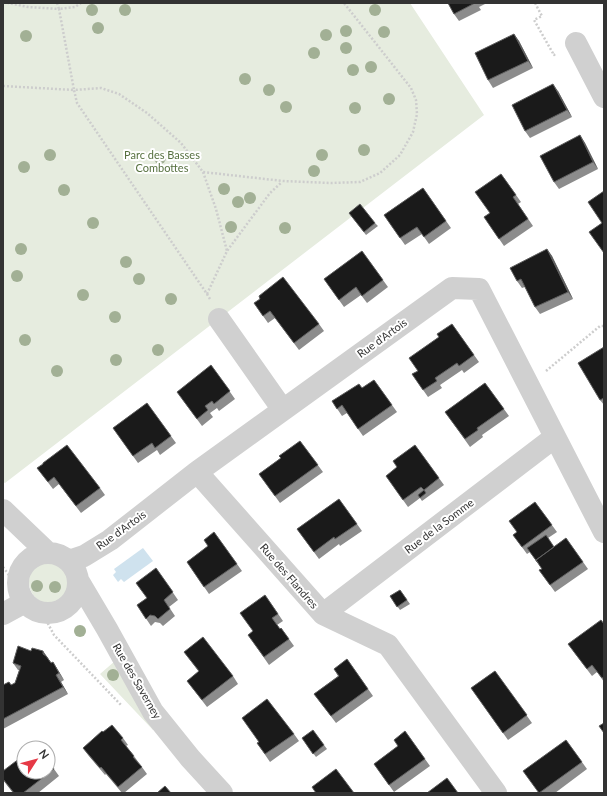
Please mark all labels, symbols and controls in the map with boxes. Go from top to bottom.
park label: Parc des Basses Combottes [124,148,200,174]
street label: Rue d'Artois [354,315,409,360]
street label: Rue de la Somme [402,495,476,556]
street label: Rue d'Artois [93,507,148,552]
street label: Rue des Flandres [258,541,321,611]
street label: Rue des Saverney [111,641,164,721]
north arrow [16,740,56,780]
text: N [37,747,52,761]

